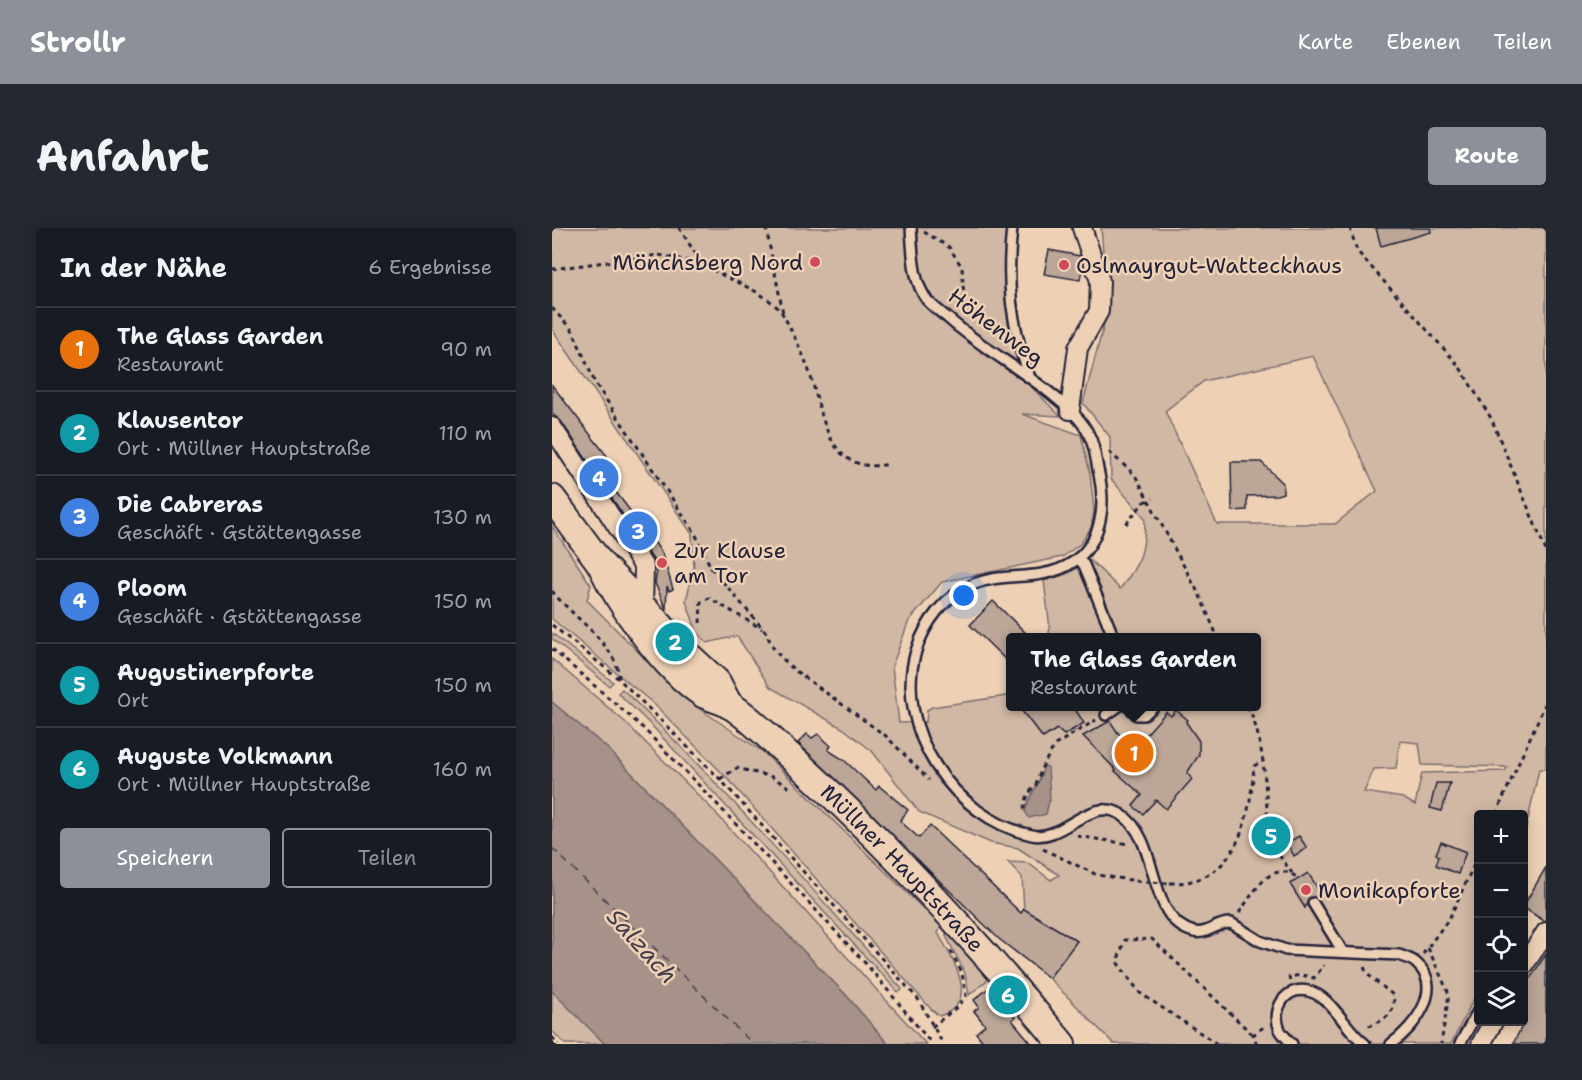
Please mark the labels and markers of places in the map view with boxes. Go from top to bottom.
place label: Mönchsberg Nord [612,248,803,277]
place label: Oslmayrgut-Watteckhaus [1076,251,1342,280]
marker: Mönchsberg Nord [808,255,822,269]
marker: Oslmayrgut-Watteckhaus [1057,258,1071,272]
pin: 4 [580,456,618,500]
pin: 3 [618,508,658,554]
place label: Zur Klause am Tor [674,536,786,590]
marker: Zur Klause am Tor [655,556,669,570]
pin: 2 [656,620,694,664]
pin: 1 [1114,730,1154,776]
pin: 5 [1252,814,1290,858]
place label: Monikapforte [1318,876,1461,905]
marker: Monikapforte [1299,883,1313,897]
pin: 6 [988,972,1028,1017]

